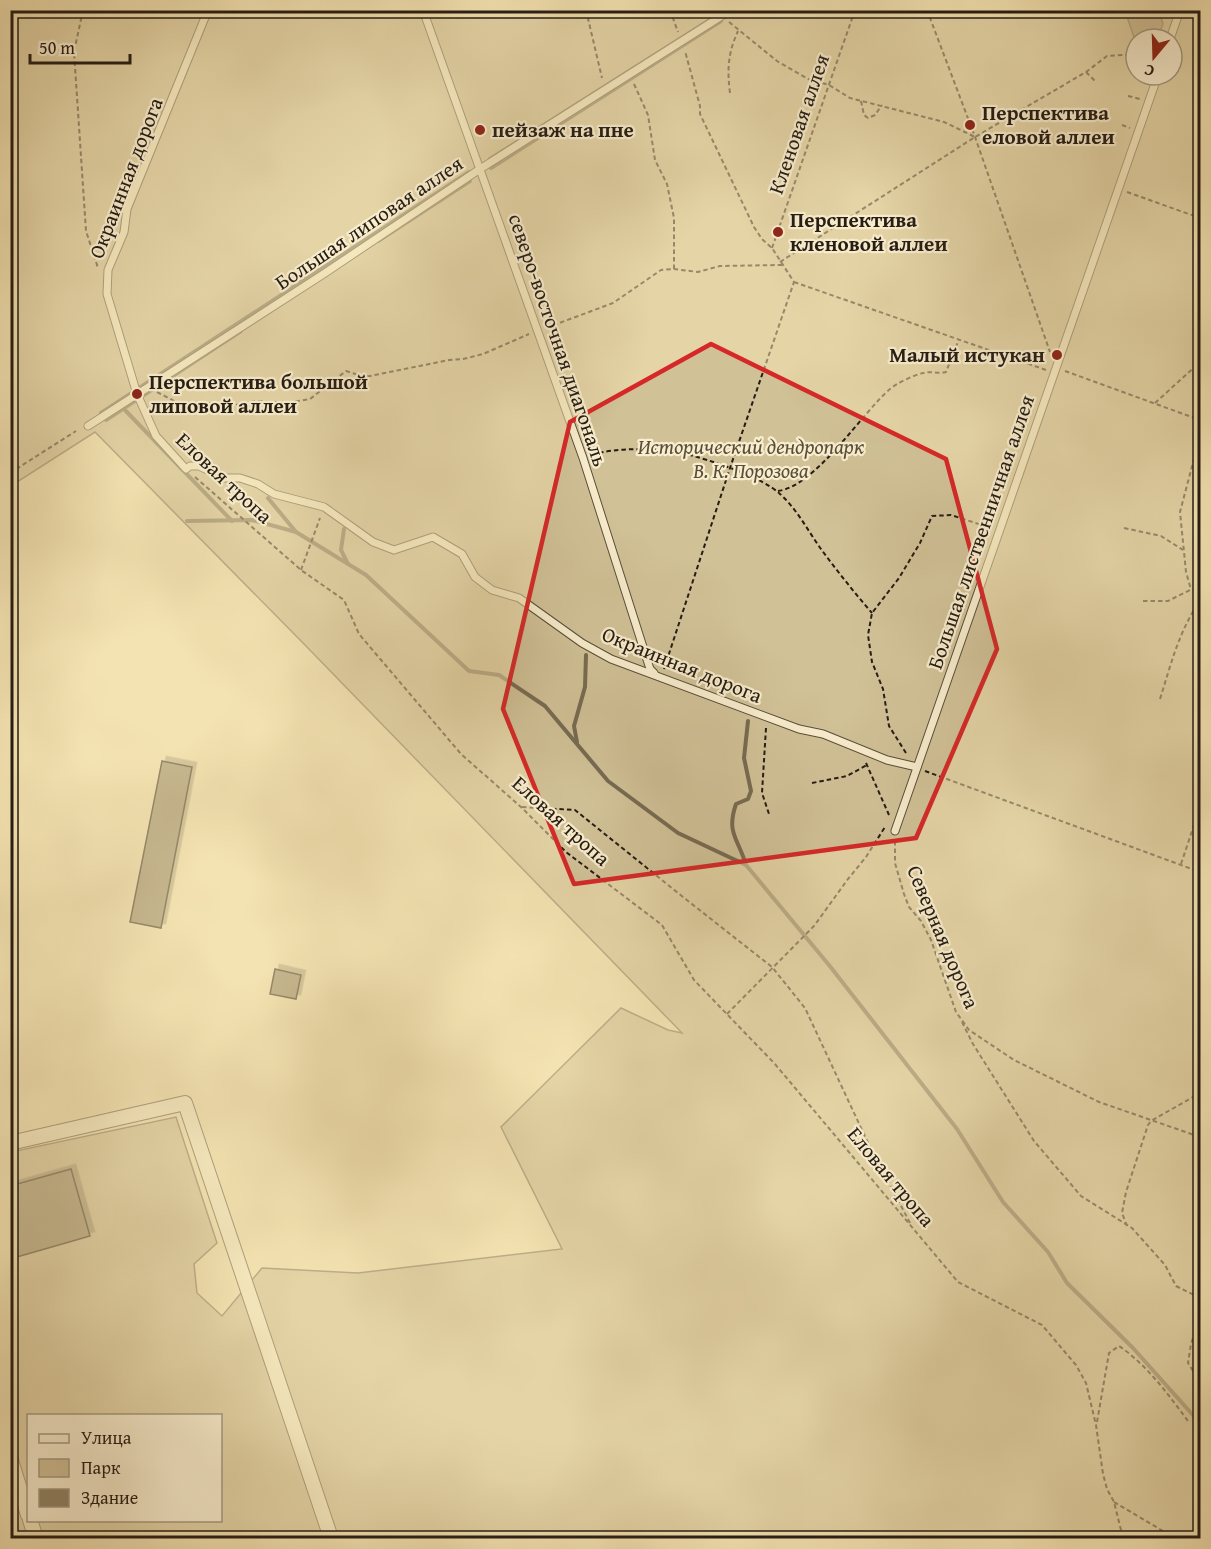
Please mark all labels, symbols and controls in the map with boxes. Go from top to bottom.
scale bar [30,27,130,65]
north arrow [1124,27,1184,87]
text: 50 m [39,34,75,61]
street label: Кленовая аллея [760,49,837,198]
text: С [1141,58,1157,84]
street label: Окраинная дорога [81,93,171,263]
place label: Перспектива еловой аллеи [982,97,1115,152]
place label: пейзаж на пне [492,114,634,145]
marker: Перспектива еловой аллеи [963,118,977,132]
marker: пейзаж на пне [473,123,487,137]
street label: Большая липовая аллея [268,148,469,297]
place label: Перспектива кленовой аллеи [790,204,948,259]
street label: северо-восточная диагональ [501,209,616,470]
marker: Перспектива кленовой аллеи [771,225,785,239]
place label: Малый истукан [889,339,1045,370]
marker: Малый истукан [1050,348,1064,362]
place label: Перспектива большой липовой аллеи [149,366,368,421]
marker: Перспектива большой липовой аллеи [130,387,144,401]
street label: Большая лиственничная аллея [919,390,1042,673]
street label: Еловая тропа [169,425,280,531]
park label: Исторический дендропарк В. К. Порозова [638,431,864,486]
street label: Окраинная дорога [597,618,767,711]
street label: Еловая тропа [505,768,617,873]
street label: Северная дорога [899,860,988,1013]
street label: Еловая тропа [840,1120,943,1234]
legend [27,1414,222,1522]
text: Улица [81,1424,132,1451]
text: Парк [81,1454,121,1481]
text: Здание [81,1484,138,1511]

